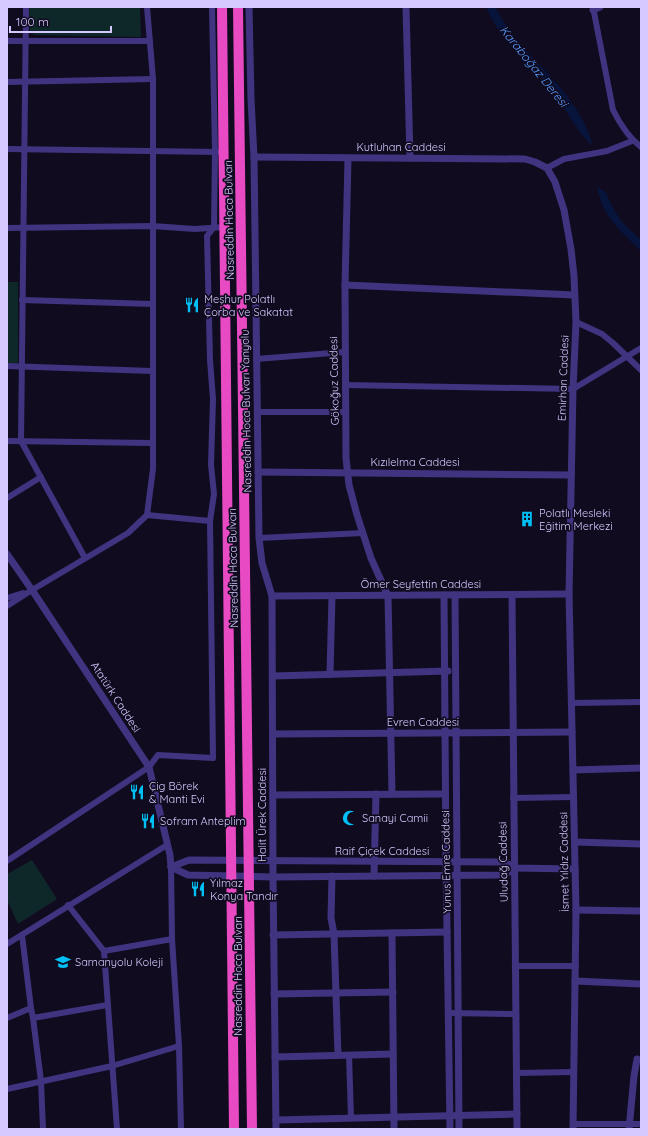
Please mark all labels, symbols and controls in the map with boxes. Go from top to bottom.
scale bar [10,8,111,34]
text: 100 m [16,14,49,29]
water label: Karaboğaz Deresi [497,22,572,111]
street label: Kutluhan Caddesi [356,140,446,154]
street label: Nasreddin Hoca Bulvarı [221,160,237,280]
place label: Meşhur Polatlı Çorba ve Sakatat [204,292,293,319]
restaurant icon: Meşhur Polatlı Çorba ve Sakatat [183,296,201,314]
street label: Nasreddin Hoca Bulvarı Yanyolu [238,329,254,493]
street label: Emirhan Caddesi [555,335,571,421]
street label: Gökoğuz Caddesi [326,336,342,426]
street label: Kızılelma Caddesi [370,455,460,469]
place label: Polatlı Mesleki Eğitim Merkezi [539,506,613,533]
street label: Nasreddin Hoca Bulvarı [225,508,241,628]
building icon: Polatlı Mesleki Eğitim Merkezi [518,510,536,528]
street label: Ömer Seyfettin Caddesi [361,577,481,591]
street label: Atatürk Caddesi [88,659,144,735]
street label: Evren Caddesi [387,715,459,729]
street label: Halit Ürek Caddesi [255,768,269,862]
place label: Çig Börek & Manti Evi [149,779,205,806]
restaurant icon: Çig Börek & Manti Evi [128,783,146,801]
mosque icon: Sanayi Camii [341,809,359,827]
street label: Yunus Emre Caddesi [438,810,454,914]
place label: Sanayi Camii [362,811,428,825]
restaurant icon: Sofram Anteplim [139,812,157,830]
street label: İsmet Yıldız Caddesi [556,812,572,912]
place label: Sofram Anteplim [160,814,246,828]
street label: Uludağ Caddesi [495,822,511,902]
street label: Raif Çiçek Caddesi [335,844,429,858]
place label: Yılmaz Konya Tandır [210,876,279,903]
restaurant icon: Yılmaz Konya Tandır [189,880,207,898]
street label: Nasreddin Hoca Bulvarı [231,916,245,1036]
school or university icon: Samanyolu Koleji [54,953,72,971]
place label: Samanyolu Koleji [75,955,163,969]

